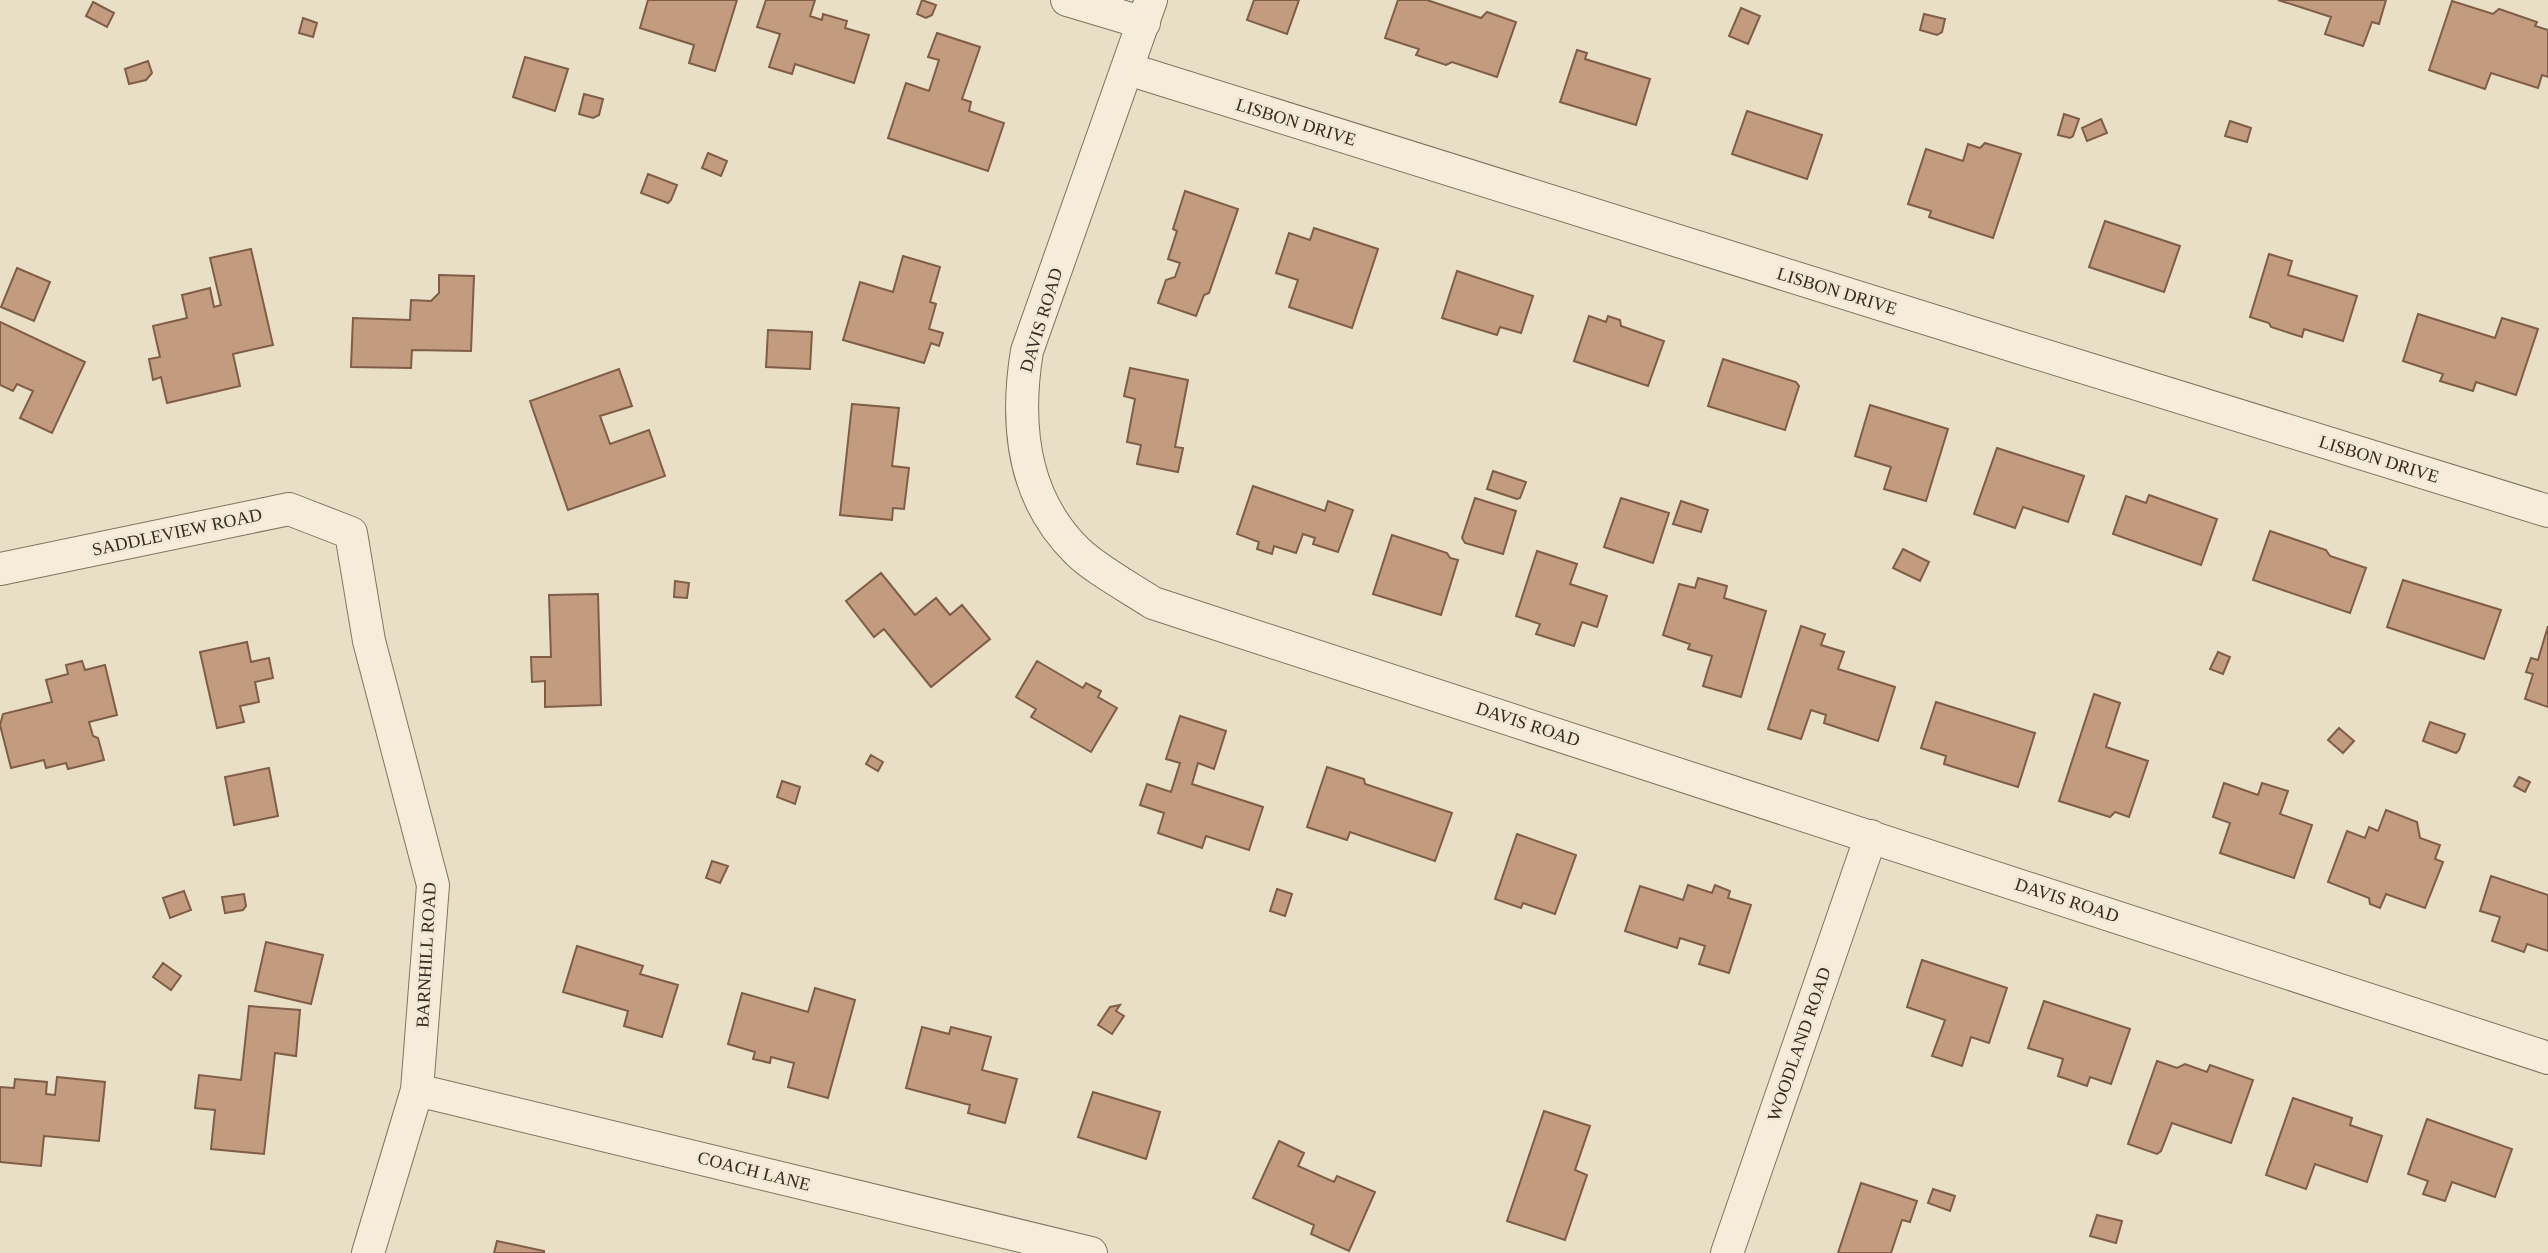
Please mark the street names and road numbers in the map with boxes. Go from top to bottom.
street label: LISBON DRIVE [1234,94,1358,150]
street label: LISBON DRIVE [1775,263,1899,319]
street label: DAVIS ROAD [1016,265,1066,375]
street label: LISBON DRIVE [2317,431,2441,487]
street label: SADDLEVIEW ROAD [90,504,264,560]
street label: DAVIS ROAD [1473,698,1583,750]
street label: DAVIS ROAD [2012,874,2122,926]
street label: BARNHILL ROAD [412,882,440,1028]
street label: WOODLAND ROAD [1763,964,1835,1124]
street label: COACH LANE [696,1147,812,1195]

